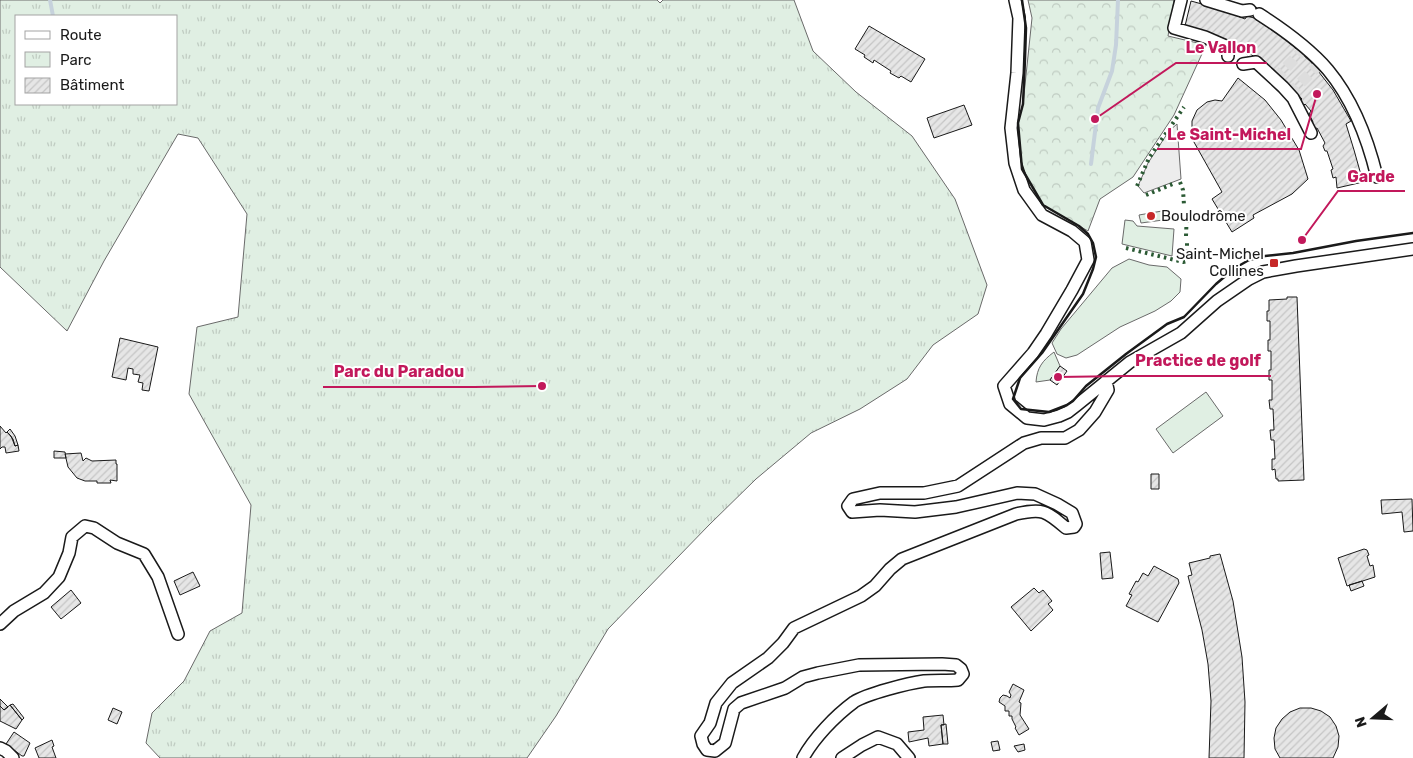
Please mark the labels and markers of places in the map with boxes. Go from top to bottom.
callout: Le Vallon [1176,32,1267,63]
callout: Le Saint-Michel [1157,118,1301,149]
callout: Garde [1338,160,1405,191]
place label: Boulodrôme [1161,207,1246,225]
marker: Boulodrôme [1145,210,1157,222]
place label: Saint-Michel Collines [1176,245,1264,280]
marker: Saint-Michel Collines [1268,257,1280,269]
callout: Practice de golf [1125,345,1271,376]
callout: Parc du Paradou [323,356,474,387]

